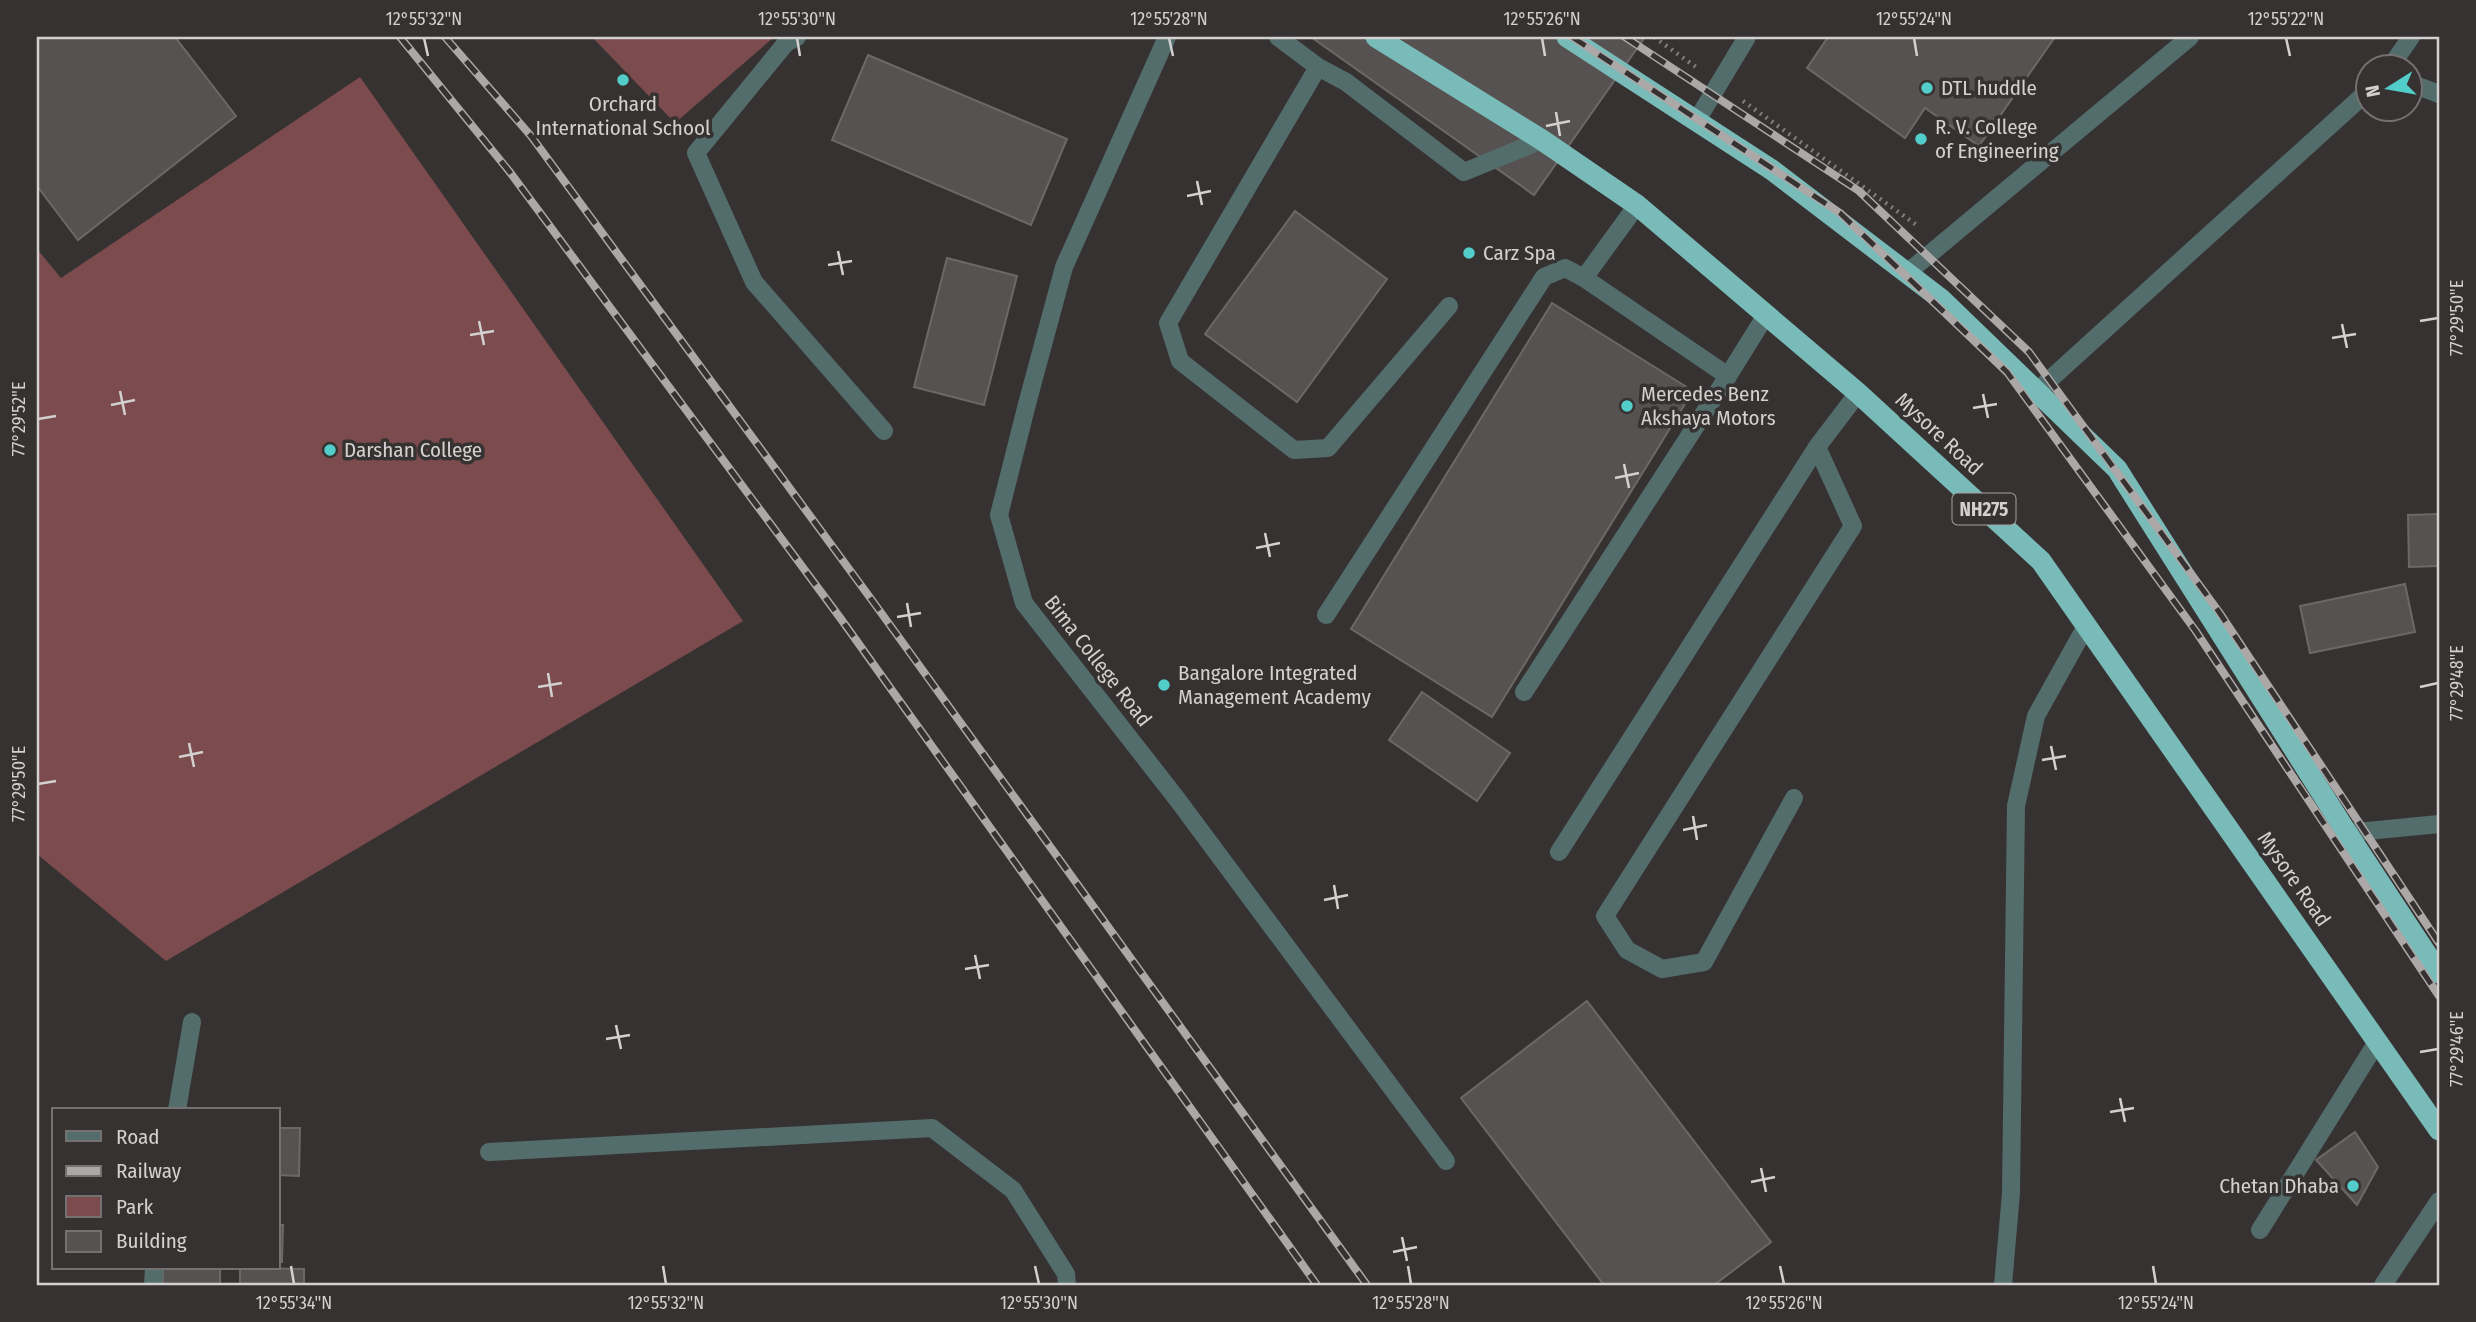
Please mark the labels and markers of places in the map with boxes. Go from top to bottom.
marker: Orchard International School [615,72,631,88]
place label: DTL huddle [1941,75,2037,101]
marker: DTL huddle [1919,80,1935,96]
place label: Orchard International School [535,91,711,141]
place label: R. V. College of Engineering [1935,114,2059,164]
marker: R. V. College of Engineering [1913,131,1929,147]
place label: Carz Spa [1483,240,1556,266]
marker: Carz Spa [1461,245,1477,261]
place label: Mercedes Benz Akshaya Motors [1641,381,1776,431]
marker: Mercedes Benz Akshaya Motors [1619,398,1635,414]
place label: Darshan College [344,437,482,463]
marker: Darshan College [322,442,338,458]
place label: Bangalore Integrated Management Academy [1178,660,1371,710]
marker: Bangalore Integrated Management Academy [1156,677,1172,693]
place label: Chetan Dhaba [2219,1173,2339,1199]
marker: Chetan Dhaba [2345,1178,2361,1194]

